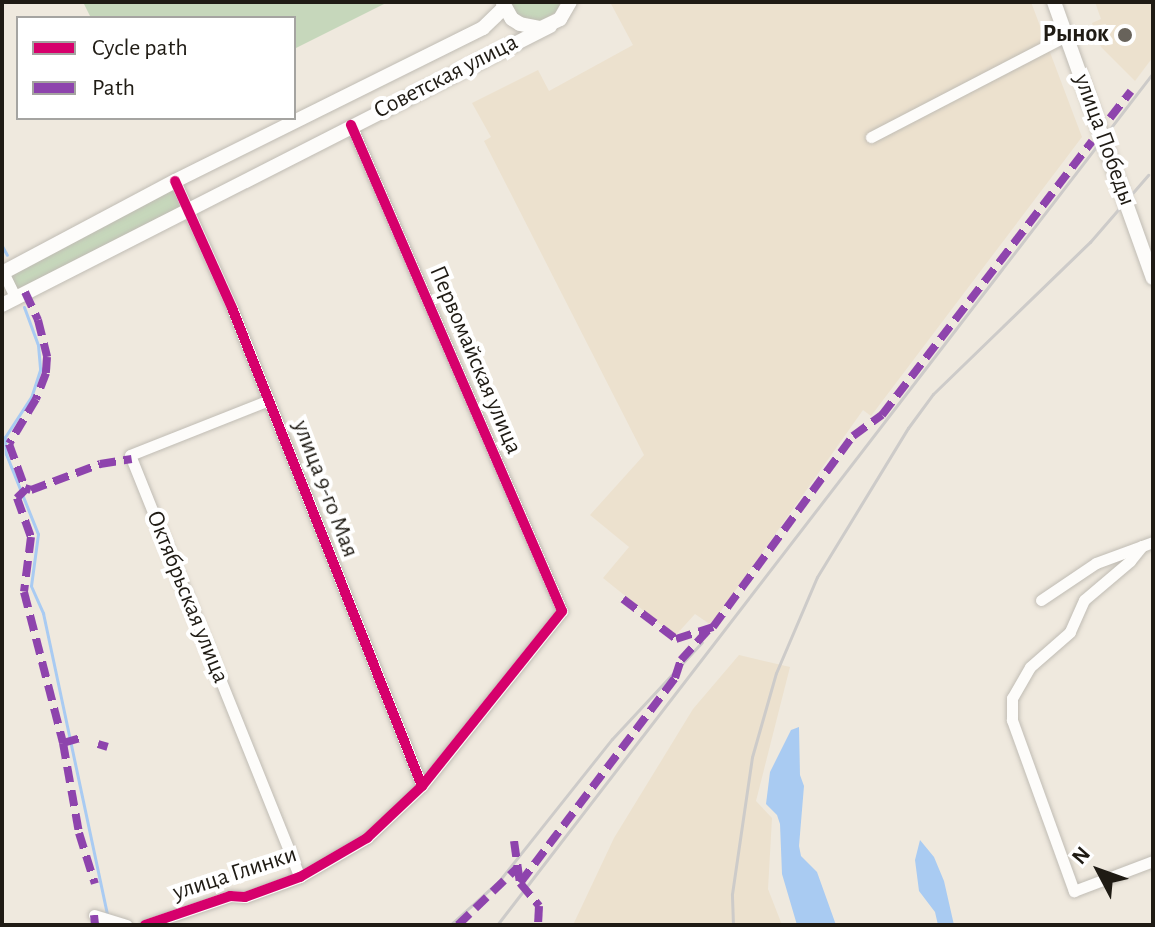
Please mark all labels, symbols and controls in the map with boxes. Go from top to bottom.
legend [16,16,296,120]
place label: Рынок [1042,21,1109,49]
marker: Рынок [1116,26,1134,44]
street label: Советская улица [369,28,523,126]
text: Cycle path [92,36,188,60]
street label: улица Победы [1067,70,1141,210]
text: Path [92,76,135,100]
street label: Первомайская улица [422,261,528,459]
street label: улица 9-го Мая [286,416,364,562]
street label: Октябрьская улица [139,506,235,688]
north arrow [1059,831,1139,911]
street label: улица Глинки [169,840,301,908]
text: N [1068,842,1094,868]

